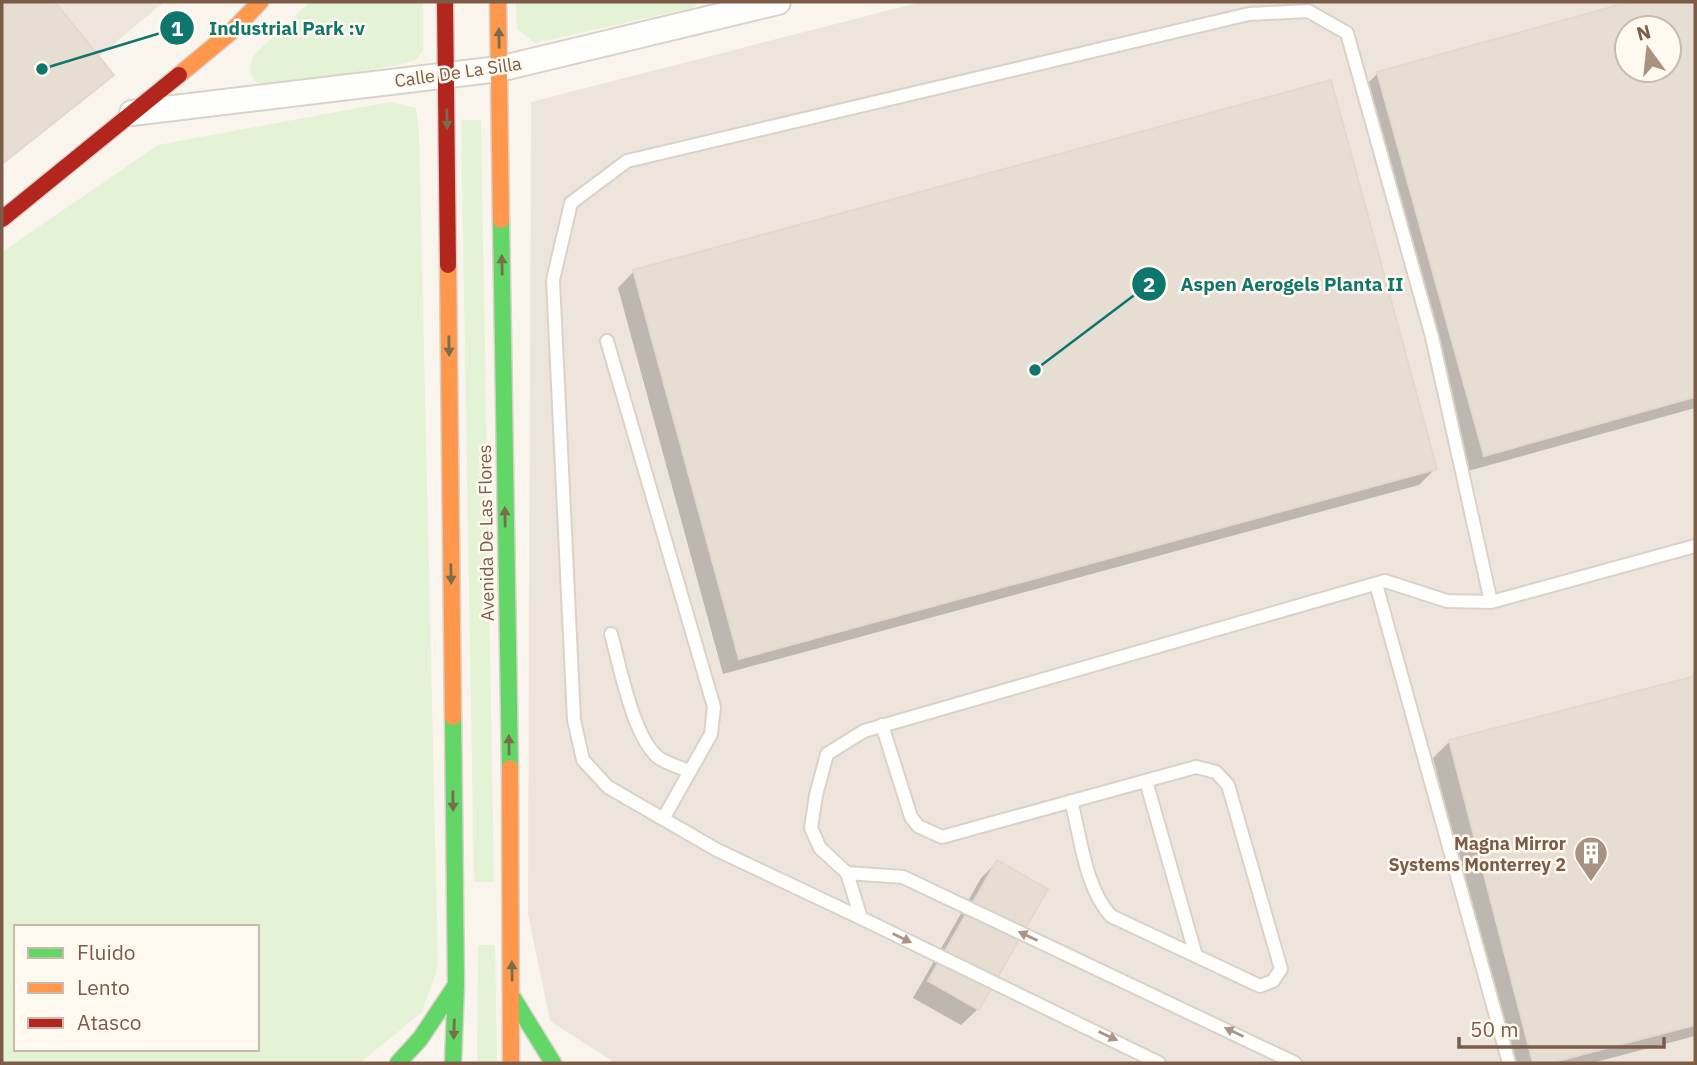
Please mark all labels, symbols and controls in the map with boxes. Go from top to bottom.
callout: Industrial Park :v [160,8,379,48]
text: 1 [171,14,184,42]
north arrow [1613,14,1683,84]
text: Industrial Park :v [209,16,366,40]
text: N [1634,19,1653,46]
one-way arrow [493,26,504,48]
street label: Calle De La Silla [393,52,523,92]
one-way arrow [441,108,453,130]
one-way arrow [496,254,508,276]
callout: Aspen Aerogels Planta II [1132,264,1417,304]
text: 2 [1143,270,1155,298]
text: Aspen Aerogels Planta II [1181,272,1403,296]
one-way arrow [443,336,455,358]
street label: Avenida De Las Flores [473,444,499,622]
one-way arrow [500,506,511,528]
one-way arrow [445,563,457,585]
one-way arrow [503,733,515,755]
one-way arrow [448,791,459,813]
place label: Magna Mirror Systems Monterrey 2 [1388,832,1566,876]
building icon: Magna Mirror Systems Monterrey 2 [1572,834,1610,883]
legend [14,925,259,1051]
one-way arrow [1018,930,1038,941]
one-way arrow [892,932,912,944]
text: Fluido [77,938,136,966]
one-way arrow [506,959,518,981]
text: Lento [77,973,130,1001]
scale bar [1459,1006,1664,1050]
text: Atasco [77,1008,141,1036]
text: 50 m [1470,1015,1519,1043]
one-way arrow [449,1018,460,1040]
one-way arrow [1224,1026,1244,1038]
one-way arrow [1098,1030,1118,1042]

